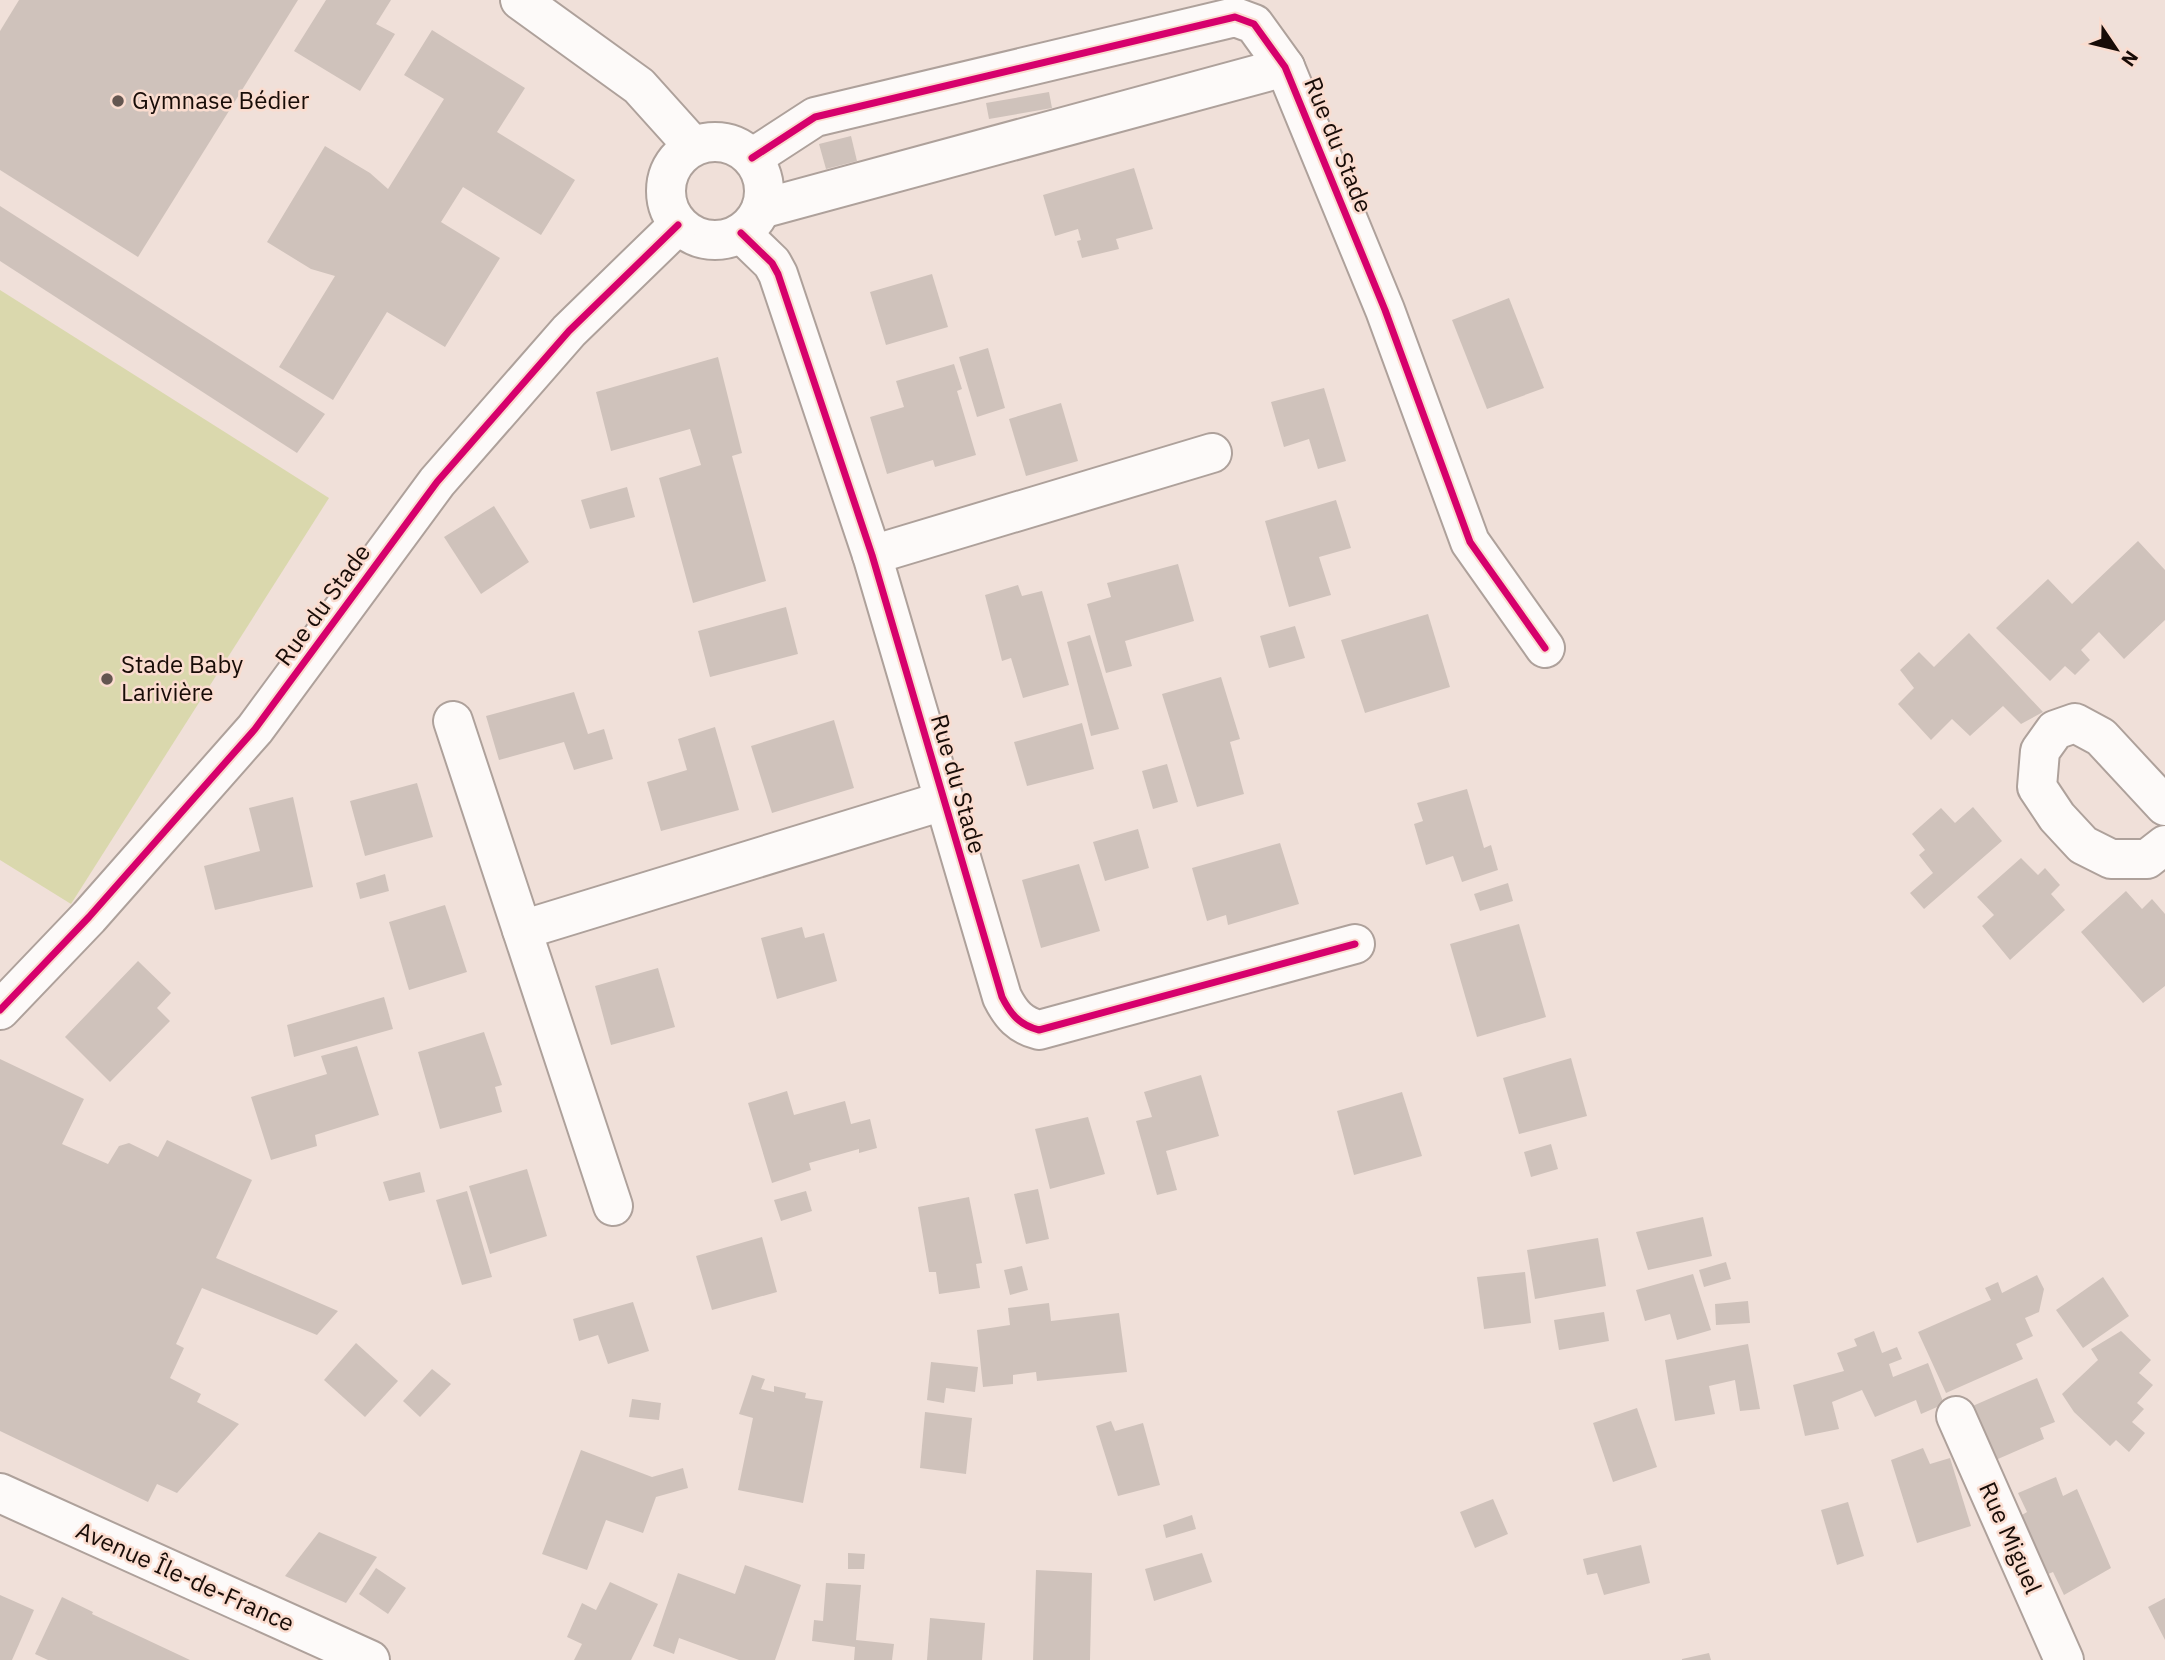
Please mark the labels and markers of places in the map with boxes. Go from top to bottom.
place label: Gymnase Bédier [132,84,310,116]
marker: Gymnase Bédier [110,93,126,109]
place label: Stade Baby Larivière [121,648,243,708]
marker: Stade Baby Larivière [99,671,115,687]

